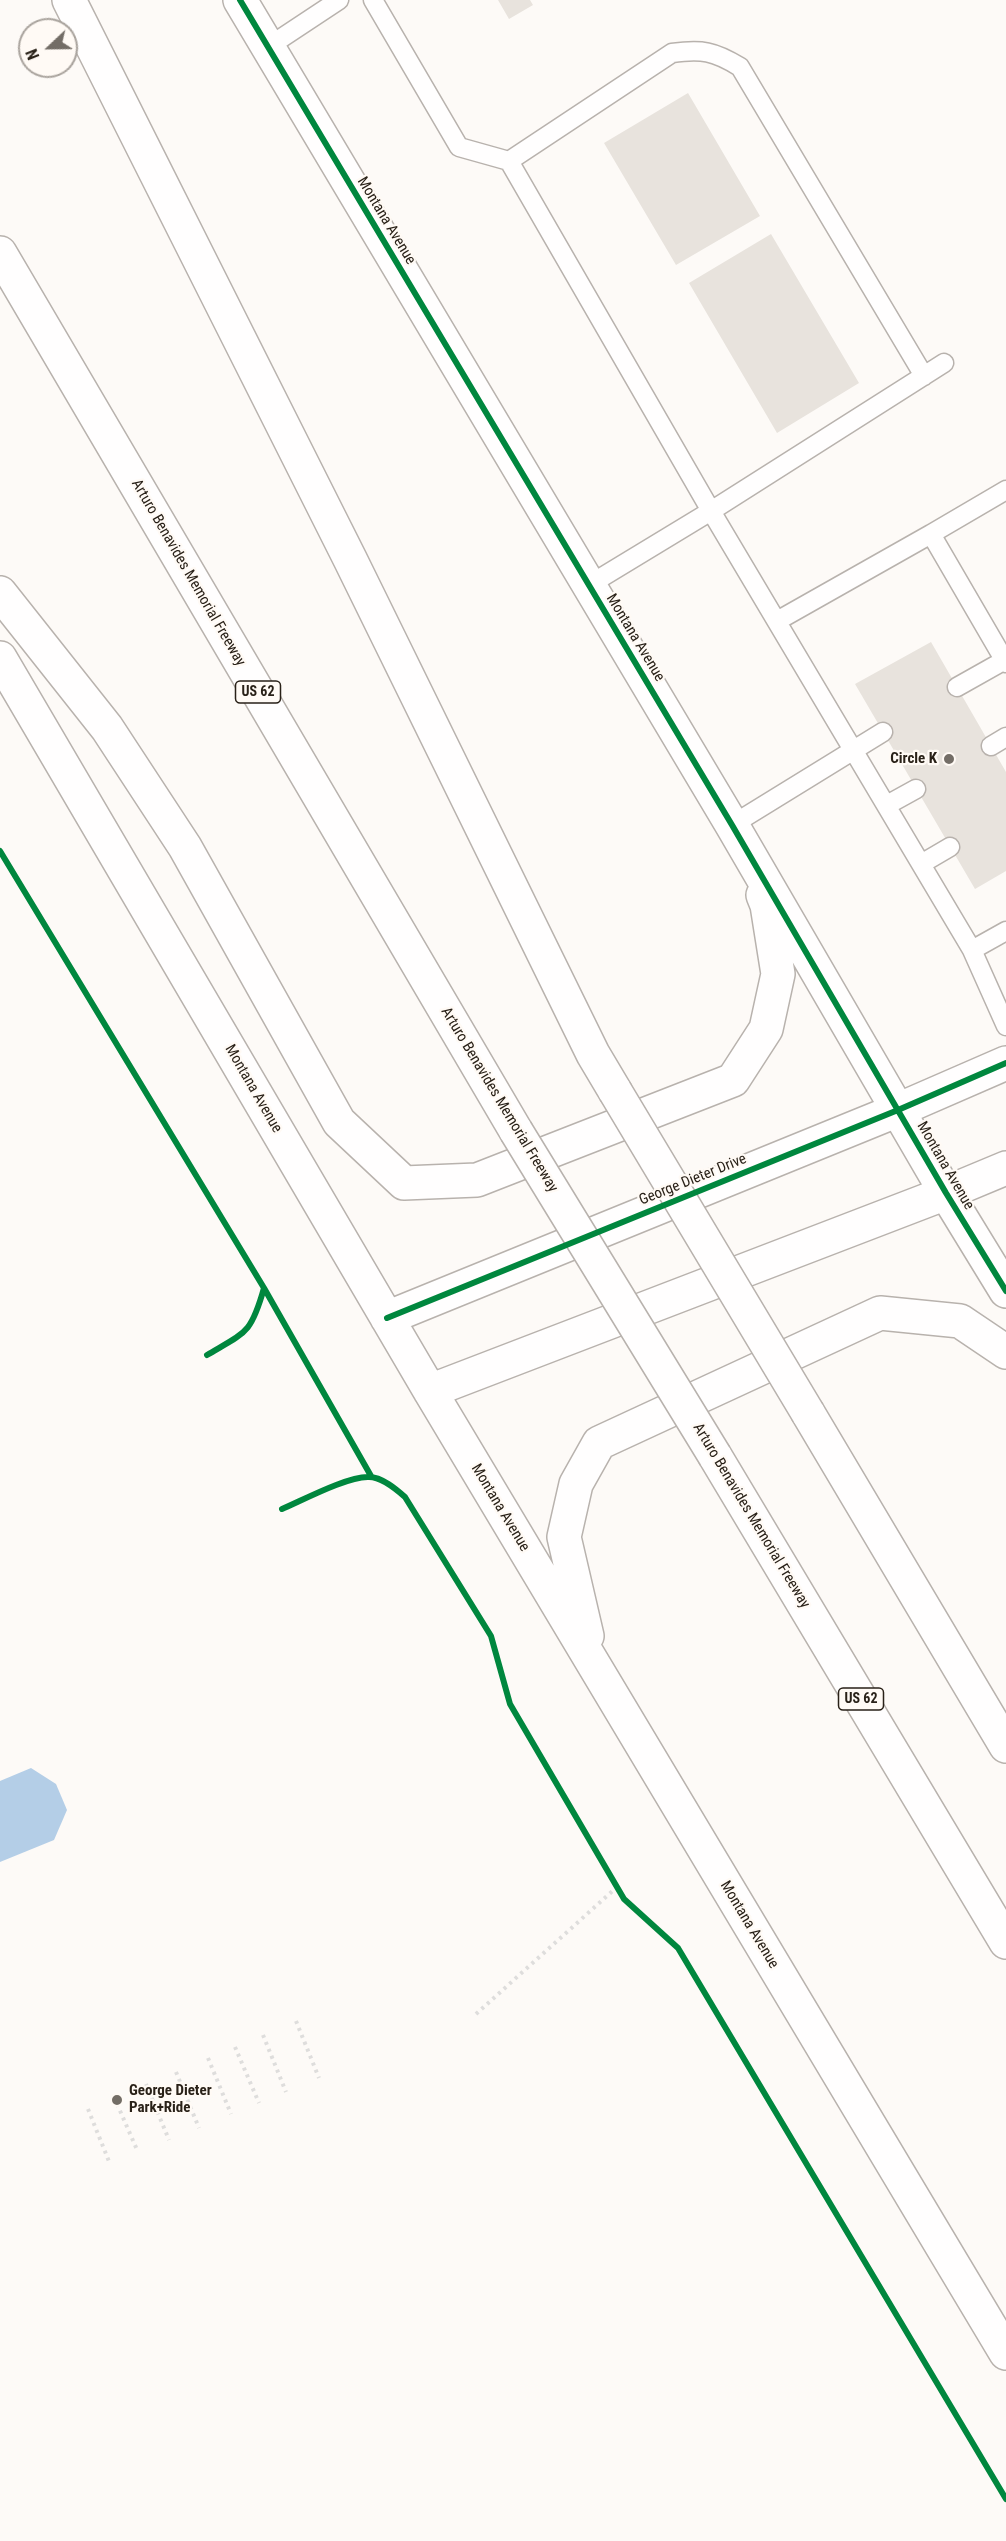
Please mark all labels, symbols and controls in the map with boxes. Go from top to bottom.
north arrow [18,18,78,78]
text: N [22,46,43,62]
street label: Montana Avenue [353,174,419,268]
street label: Arturo Benavides Memorial Freeway [127,476,249,670]
street label: Montana Avenue [602,591,668,685]
road number: US 62 [236,681,280,703]
place label: Circle K [890,750,937,768]
marker: Circle K [942,752,956,766]
street label: Arturo Benavides Memorial Freeway [437,1004,561,1196]
street label: Montana Avenue [220,1042,286,1136]
street label: Montana Avenue [912,1119,978,1213]
street label: George Dieter Drive [637,1150,749,1210]
street label: Arturo Benavides Memorial Freeway [689,1420,813,1612]
street label: Montana Avenue [467,1461,533,1555]
road number: US 62 [838,1688,884,1710]
street label: Montana Avenue [716,1878,782,1972]
place label: George Dieter Park+Ride [129,2082,212,2117]
marker: George Dieter Park+Ride [110,2093,124,2107]

